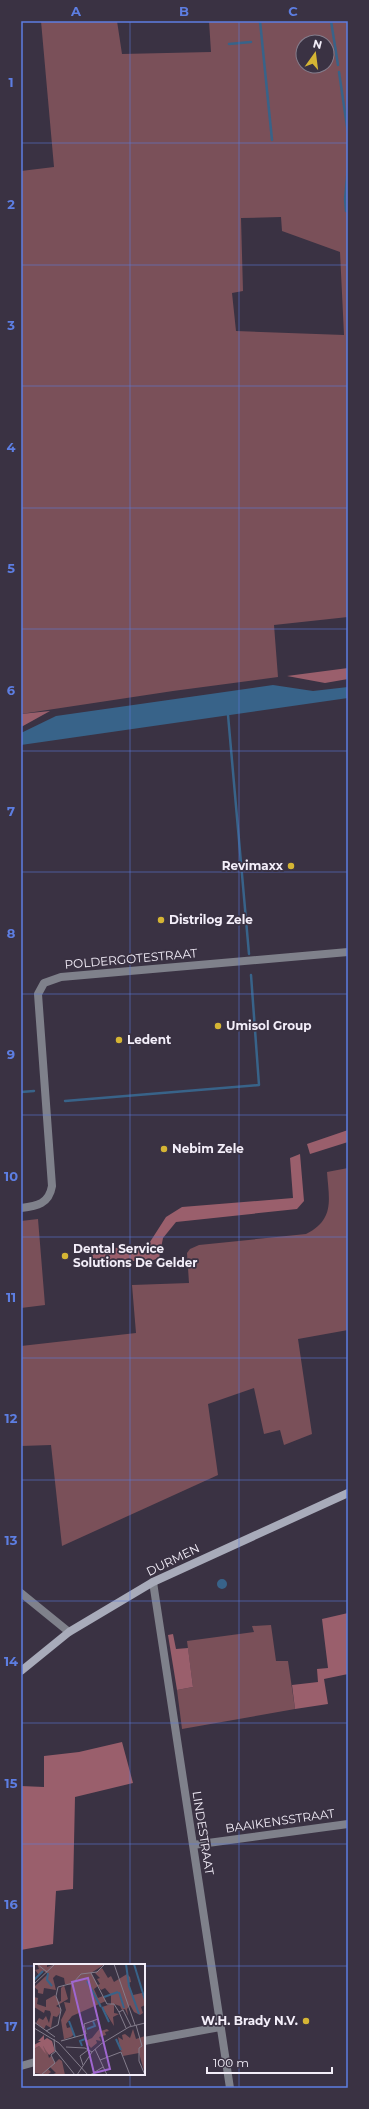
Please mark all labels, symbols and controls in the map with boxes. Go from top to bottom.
text: A [70,3,82,19]
text: B [179,3,189,19]
text: C [288,3,298,19]
north arrow [295,34,335,74]
text: N [311,36,323,52]
text: 1 [8,74,14,90]
text: 2 [7,196,15,212]
text: 3 [6,317,15,333]
text: 4 [7,439,16,455]
text: 5 [7,560,15,576]
text: 6 [7,682,16,698]
text: 7 [7,803,15,819]
place label: Revimaxx [222,858,284,873]
marker: Revimaxx [286,861,296,871]
place label: Distrilog Zele [169,912,253,927]
marker: Distrilog Zele [156,915,166,925]
text: 8 [7,925,16,941]
street label: POLDERGOTESTRAAT [64,945,198,972]
place label: Umisol Group [226,1018,312,1033]
marker: Umisol Group [213,1021,223,1031]
place label: Ledent [127,1032,172,1047]
marker: Ledent [114,1035,124,1045]
text: 9 [7,1046,15,1062]
place label: Nebim Zele [172,1141,244,1156]
marker: Nebim Zele [159,1144,169,1154]
text: 10 [4,1168,18,1184]
place label: Dental Service Solutions De Gelder [73,1241,198,1270]
marker: Dental Service Solutions De Gelder [60,1251,70,1261]
text: 11 [6,1289,16,1305]
text: 12 [5,1410,18,1426]
text: 13 [5,1532,18,1548]
street label: DURMEN [144,1540,202,1579]
text: 14 [4,1653,18,1669]
text: 15 [5,1775,18,1791]
street label: LINDESTRAAT [189,1790,218,1876]
street label: BAAIKENSSTRAAT [224,1805,336,1836]
text: 16 [4,1896,18,1912]
inset map [34,1964,145,2075]
place label: W.H. Brady N.V. [201,2013,298,2028]
marker: W.H. Brady N.V. [301,2016,311,2026]
text: 17 [4,2018,18,2034]
scale bar [207,2049,332,2075]
text: 100 m [213,2055,249,2070]

